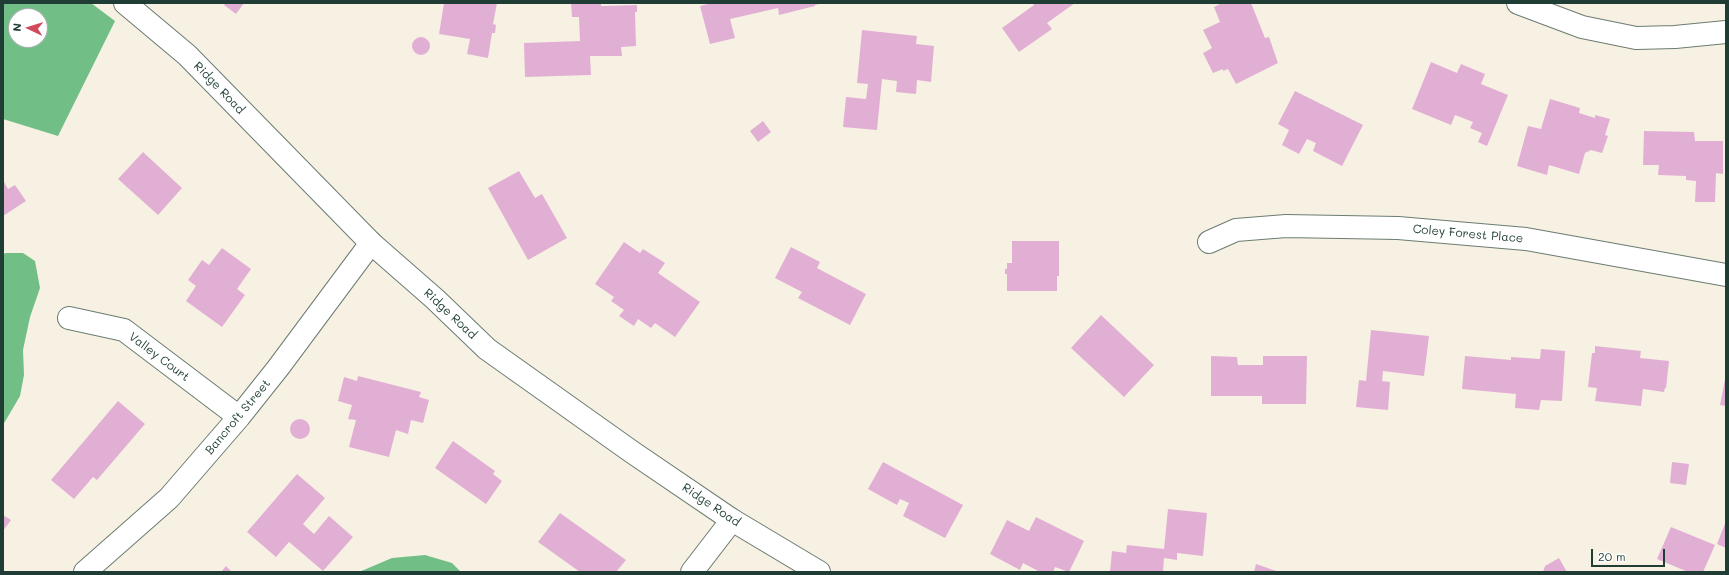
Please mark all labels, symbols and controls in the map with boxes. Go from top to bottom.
north arrow [8,8,48,48]
text: N [9,23,24,32]
street label: Ridge Road [191,59,247,117]
street label: Coley Forest Place [1412,222,1524,246]
street label: Ridge Road [421,286,479,342]
street label: Valley Court [126,329,192,385]
street label: Bancroft Street [202,376,274,458]
street label: Ridge Road [679,480,743,530]
scale bar [1593,541,1667,567]
text: 20 m [1598,548,1626,564]

